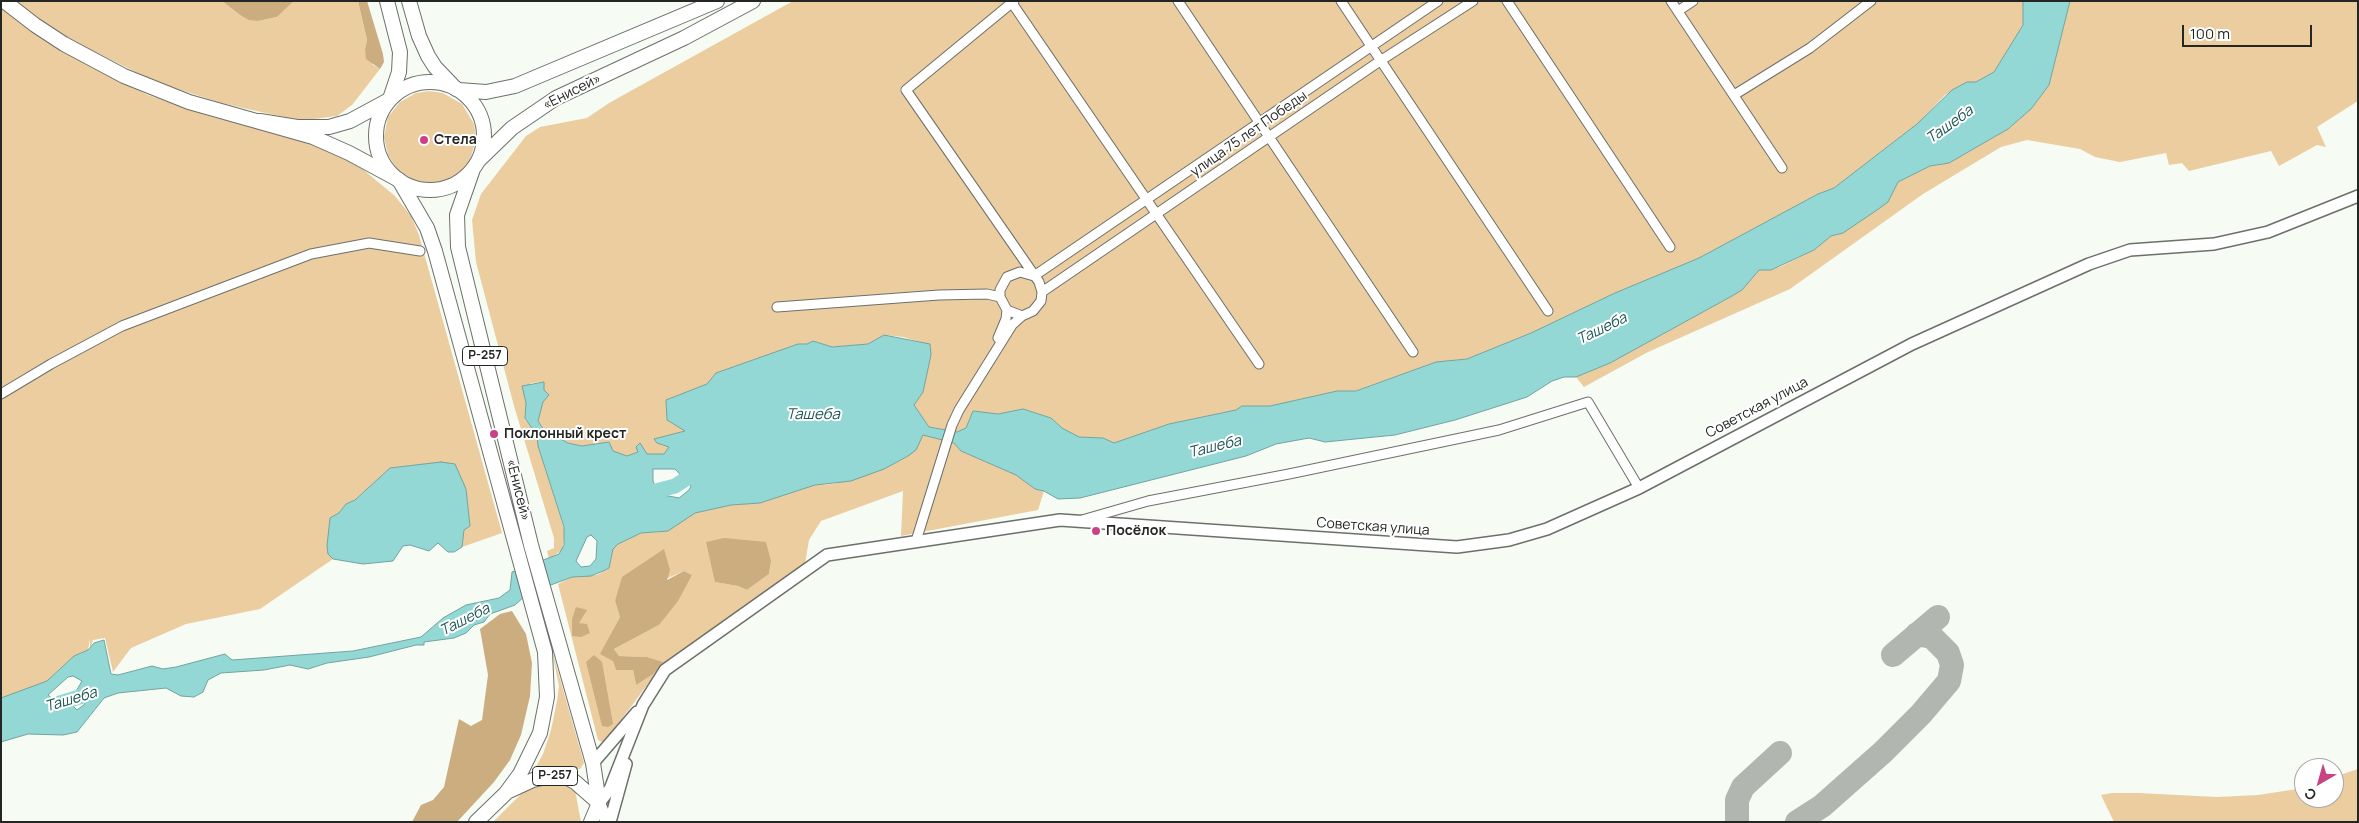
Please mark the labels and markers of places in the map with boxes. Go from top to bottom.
place label: Стела [434,132,477,148]
marker: Стела [418,134,430,146]
place label: Поклонный крест [504,426,626,442]
marker: Поклонный крест [488,428,500,440]
place label: Посёлок [1106,523,1166,539]
marker: Посёлок [1090,525,1102,537]

